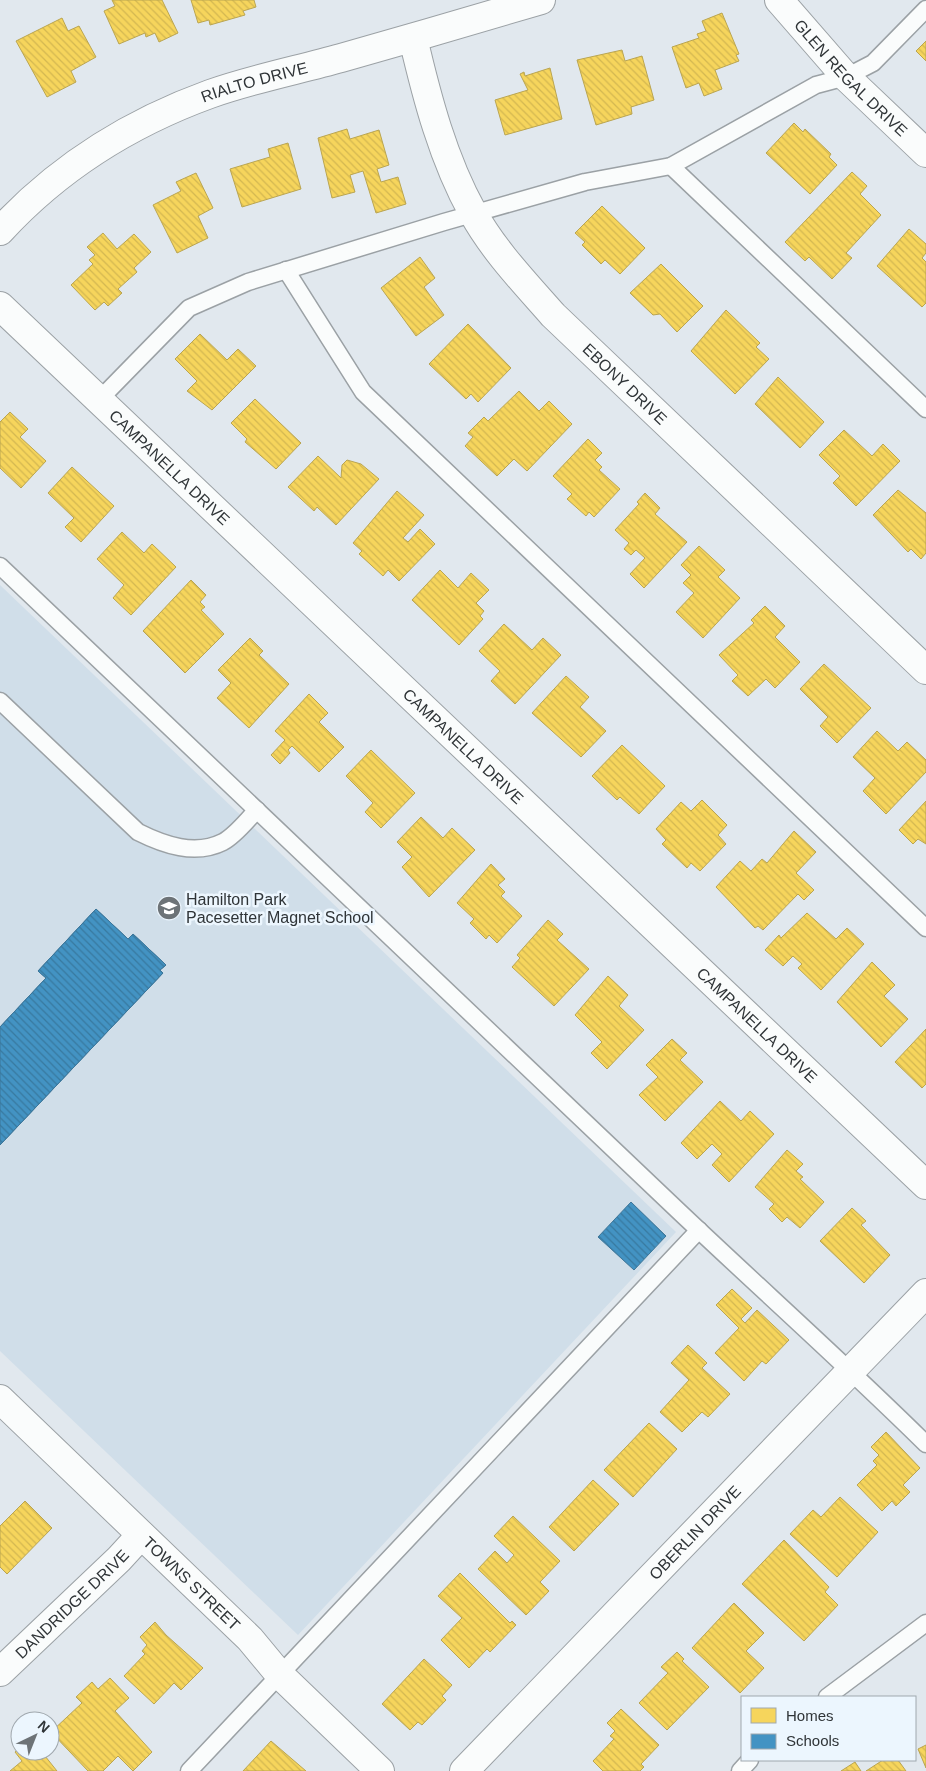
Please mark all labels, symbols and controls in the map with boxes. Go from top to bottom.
street label: GLEN REGAL DRIVE [791,16,911,139]
street label: RIALTO DRIVE [199,59,309,105]
street label: EBONY DRIVE [580,340,670,427]
street label: CAMPANELLA DRIVE [106,406,233,528]
street label: CAMPANELLA DRIVE [400,685,527,807]
place label: Hamilton Park Pacesetter Magnet School [186,891,374,926]
school or university icon: Hamilton Park Pacesetter Magnet School [156,895,182,921]
street label: CAMPANELLA DRIVE [694,964,821,1086]
street label: OBERLIN DRIVE [646,1482,744,1583]
street label: TOWNS STREET [140,1533,244,1633]
street label: DANDRIDGE DRIVE [12,1546,132,1661]
legend [741,1696,916,1761]
text: Homes [786,1707,834,1724]
north arrow [10,1711,60,1761]
text: N [35,1717,53,1736]
text: Schools [786,1732,839,1749]

